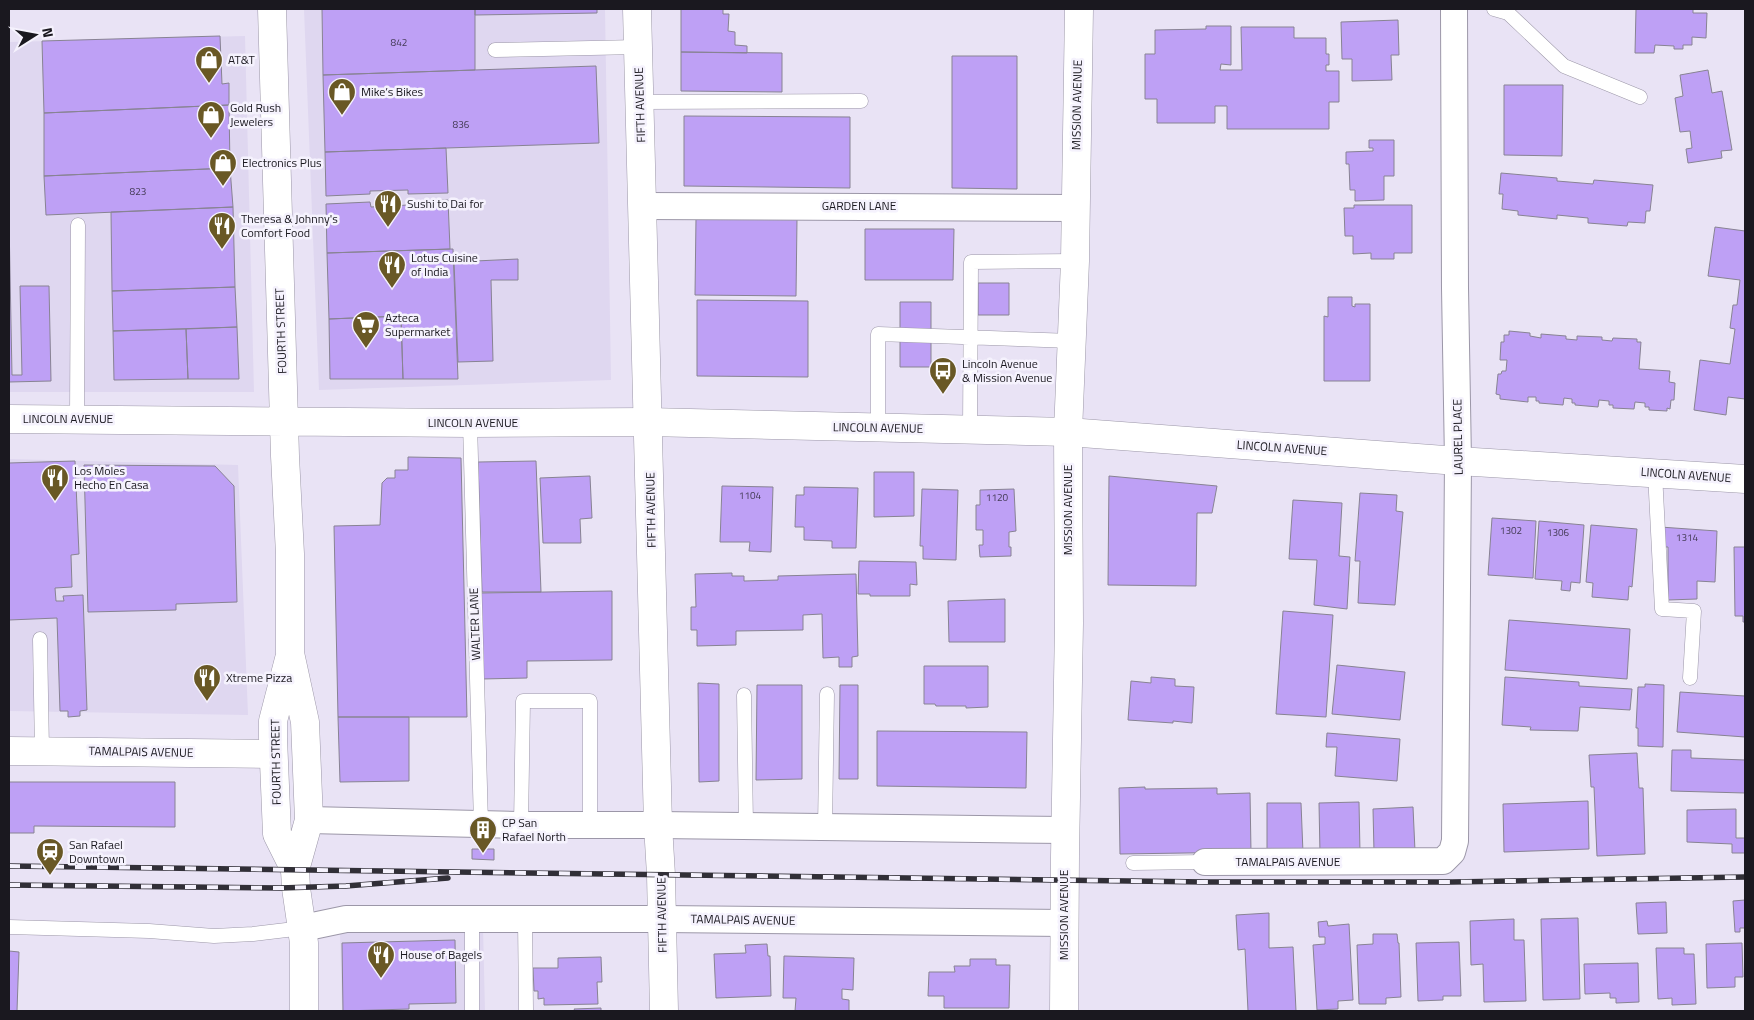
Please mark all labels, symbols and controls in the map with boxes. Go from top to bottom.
north arrow [10,10,60,60]
text: N [37,26,59,39]
house number: 842 [391,35,407,50]
shop icon: AT&T [194,45,224,84]
place label: AT&T [228,50,255,69]
street label: MISSION AVENUE [1066,59,1087,150]
street label: FIFTH AVENUE [629,67,650,143]
shop icon: Mike’s Bikes [327,77,357,116]
place label: Mike’s Bikes [361,82,424,101]
place label: Gold Rush Jewelers [230,98,281,131]
shop icon: Gold Rush Jewelers [196,100,226,139]
house number: 836 [453,117,470,132]
shop icon: Electronics Plus [208,148,238,187]
place label: Electronics Plus [242,153,322,172]
house number: 823 [130,184,146,199]
restaurant icon: Sushi to Dai for [373,189,403,228]
place label: Sushi to Dai for [407,194,484,213]
street label: GARDEN LANE [822,196,897,215]
place label: Theresa & Johnny's Comfort Food [241,209,338,242]
restaurant icon: Theresa & Johnny's Comfort Food [207,211,237,250]
place label: Lotus Cuisine of India [411,248,478,281]
restaurant icon: Lotus Cuisine of India [377,250,407,289]
street label: FOURTH STREET [269,287,291,374]
place label: Azteca Supermarket [385,308,451,341]
supermarket icon: Azteca Supermarket [351,310,381,349]
place label: Lincoln Avenue & Mission Avenue [962,354,1052,387]
bus stop icon: Lincoln Avenue & Mission Avenue [928,356,958,395]
street label: LAUREL PLACE [1447,398,1468,475]
street label: LINCOLN AVENUE [23,409,114,428]
street label: LINCOLN AVENUE [428,413,519,432]
street label: LINCOLN AVENUE [833,417,924,438]
street label: LINCOLN AVENUE [1236,435,1328,460]
place label: Los Moles Hecho En Casa [74,461,149,494]
street label: LINCOLN AVENUE [1640,462,1732,487]
restaurant icon: Los Moles Hecho En Casa [40,463,70,502]
street label: MISSION AVENUE [1058,464,1077,555]
street label: FIFTH AVENUE [640,472,661,548]
house number: 1104 [739,488,762,503]
house number: 1120 [986,490,1009,505]
house number: 1302 [1500,523,1522,538]
house number: 1306 [1547,525,1570,540]
house number: 1314 [1676,530,1699,545]
street label: WALTER LANE [464,587,485,661]
restaurant icon: Xtreme Pizza [192,663,222,702]
place label: Xtreme Pizza [226,668,292,687]
street label: FOURTH STREET [265,718,286,805]
street label: TAMALPAIS AVENUE [88,741,194,762]
place label: CP San Rafael North [502,813,566,846]
building icon: CP San Rafael North [468,815,498,854]
place label: San Rafael Downtown [69,835,125,868]
station icon: San Rafael Downtown [35,837,65,876]
street label: TAMALPAIS AVENUE [1236,852,1341,871]
street label: MISSION AVENUE [1054,869,1073,960]
street label: FIFTH AVENUE [651,877,672,953]
street label: TAMALPAIS AVENUE [690,909,796,930]
restaurant icon: House of Bagels [366,940,396,979]
place label: House of Bagels [400,945,482,964]

